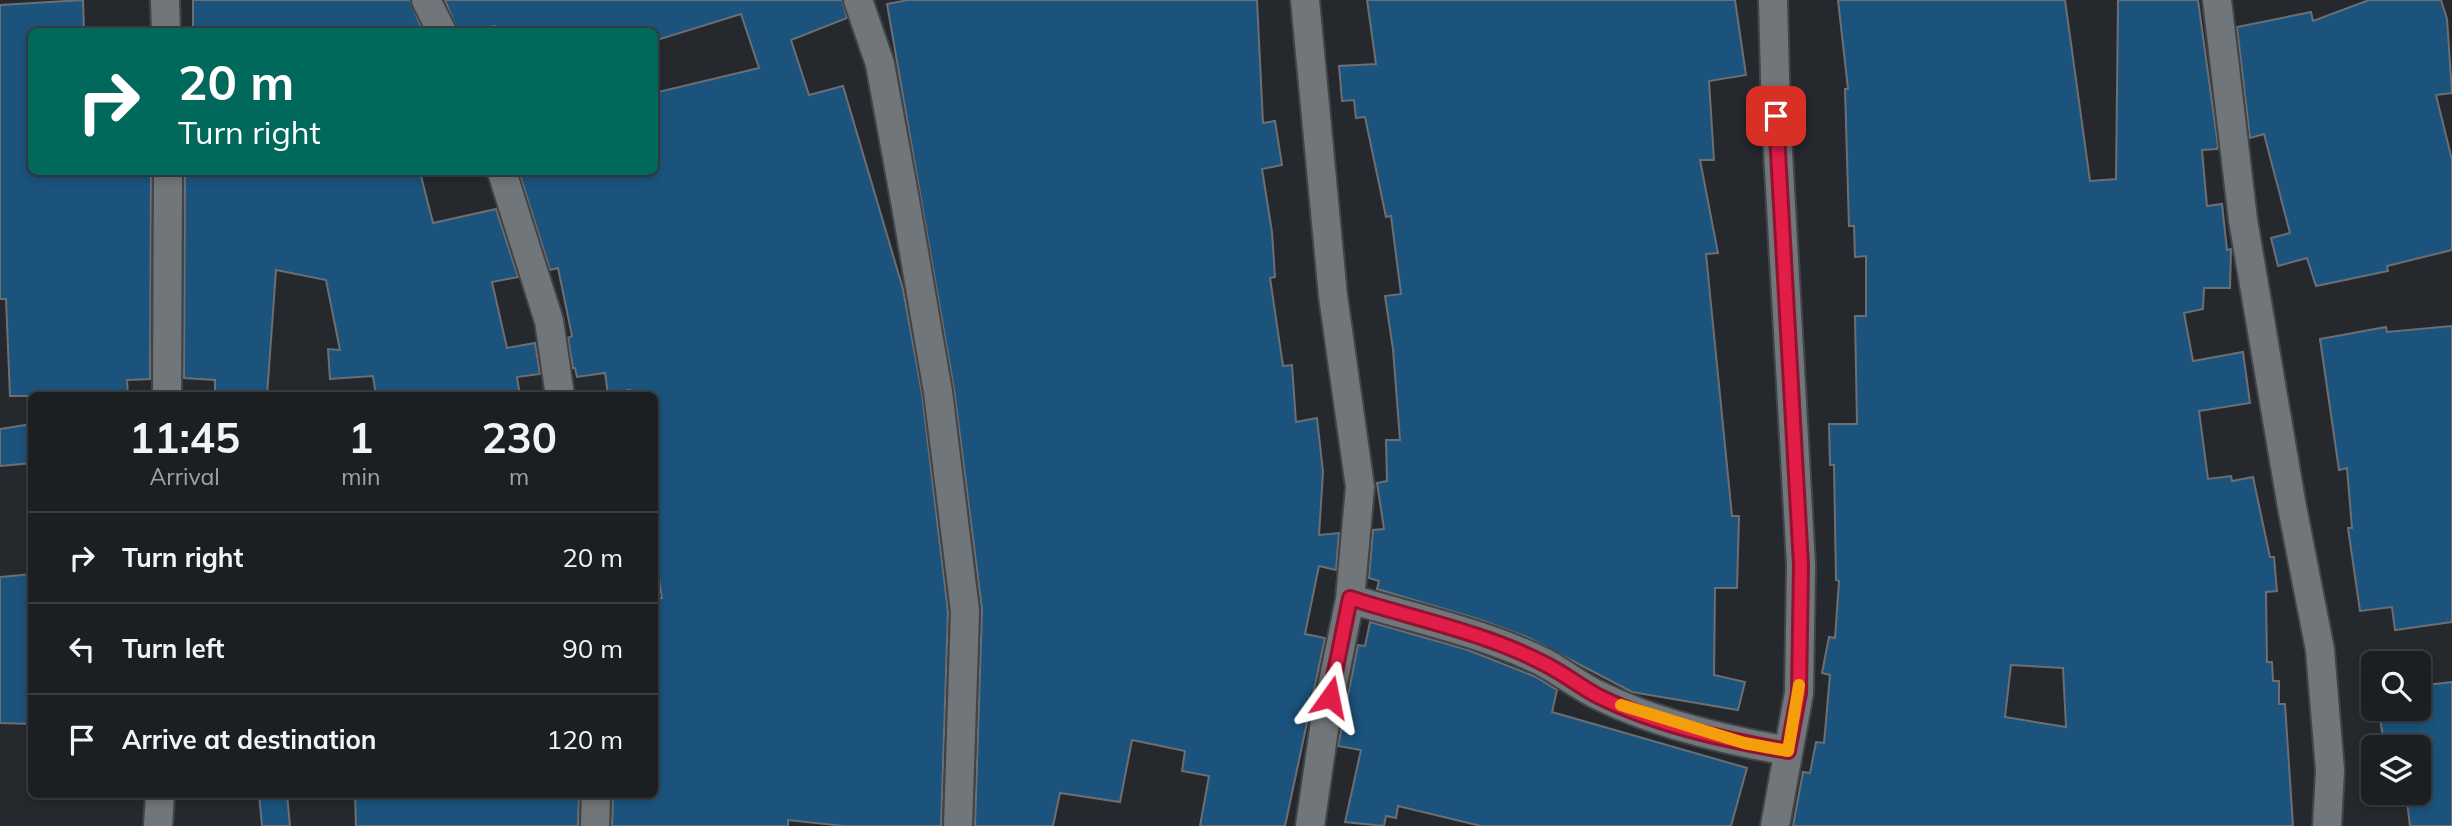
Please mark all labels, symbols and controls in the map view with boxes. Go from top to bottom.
text: 20 m [178,51,294,112]
icon: right [63,56,154,147]
pin [1746,86,1806,146]
icon: arrive [1757,97,1795,135]
text: Turn right [178,112,321,152]
text: 11:45 [129,411,240,464]
text: 1 [348,411,373,464]
text: 230 [481,411,557,464]
text: Arrival [149,462,220,491]
text: min [341,462,380,491]
text: m [509,462,529,491]
icon: right [63,539,101,577]
text: Turn right [122,541,243,574]
text: 20 m [562,541,623,574]
icon: left [63,630,101,668]
text: Turn left [122,632,224,665]
text: 90 m [562,632,623,665]
map controls [2361,651,2431,805]
button: search [2361,651,2431,721]
position arrow [1293,660,1367,734]
icon: arrive [63,721,101,759]
text: Arrive at destination [122,723,377,756]
text: 120 m [547,723,623,756]
button: layers [2361,735,2431,805]

